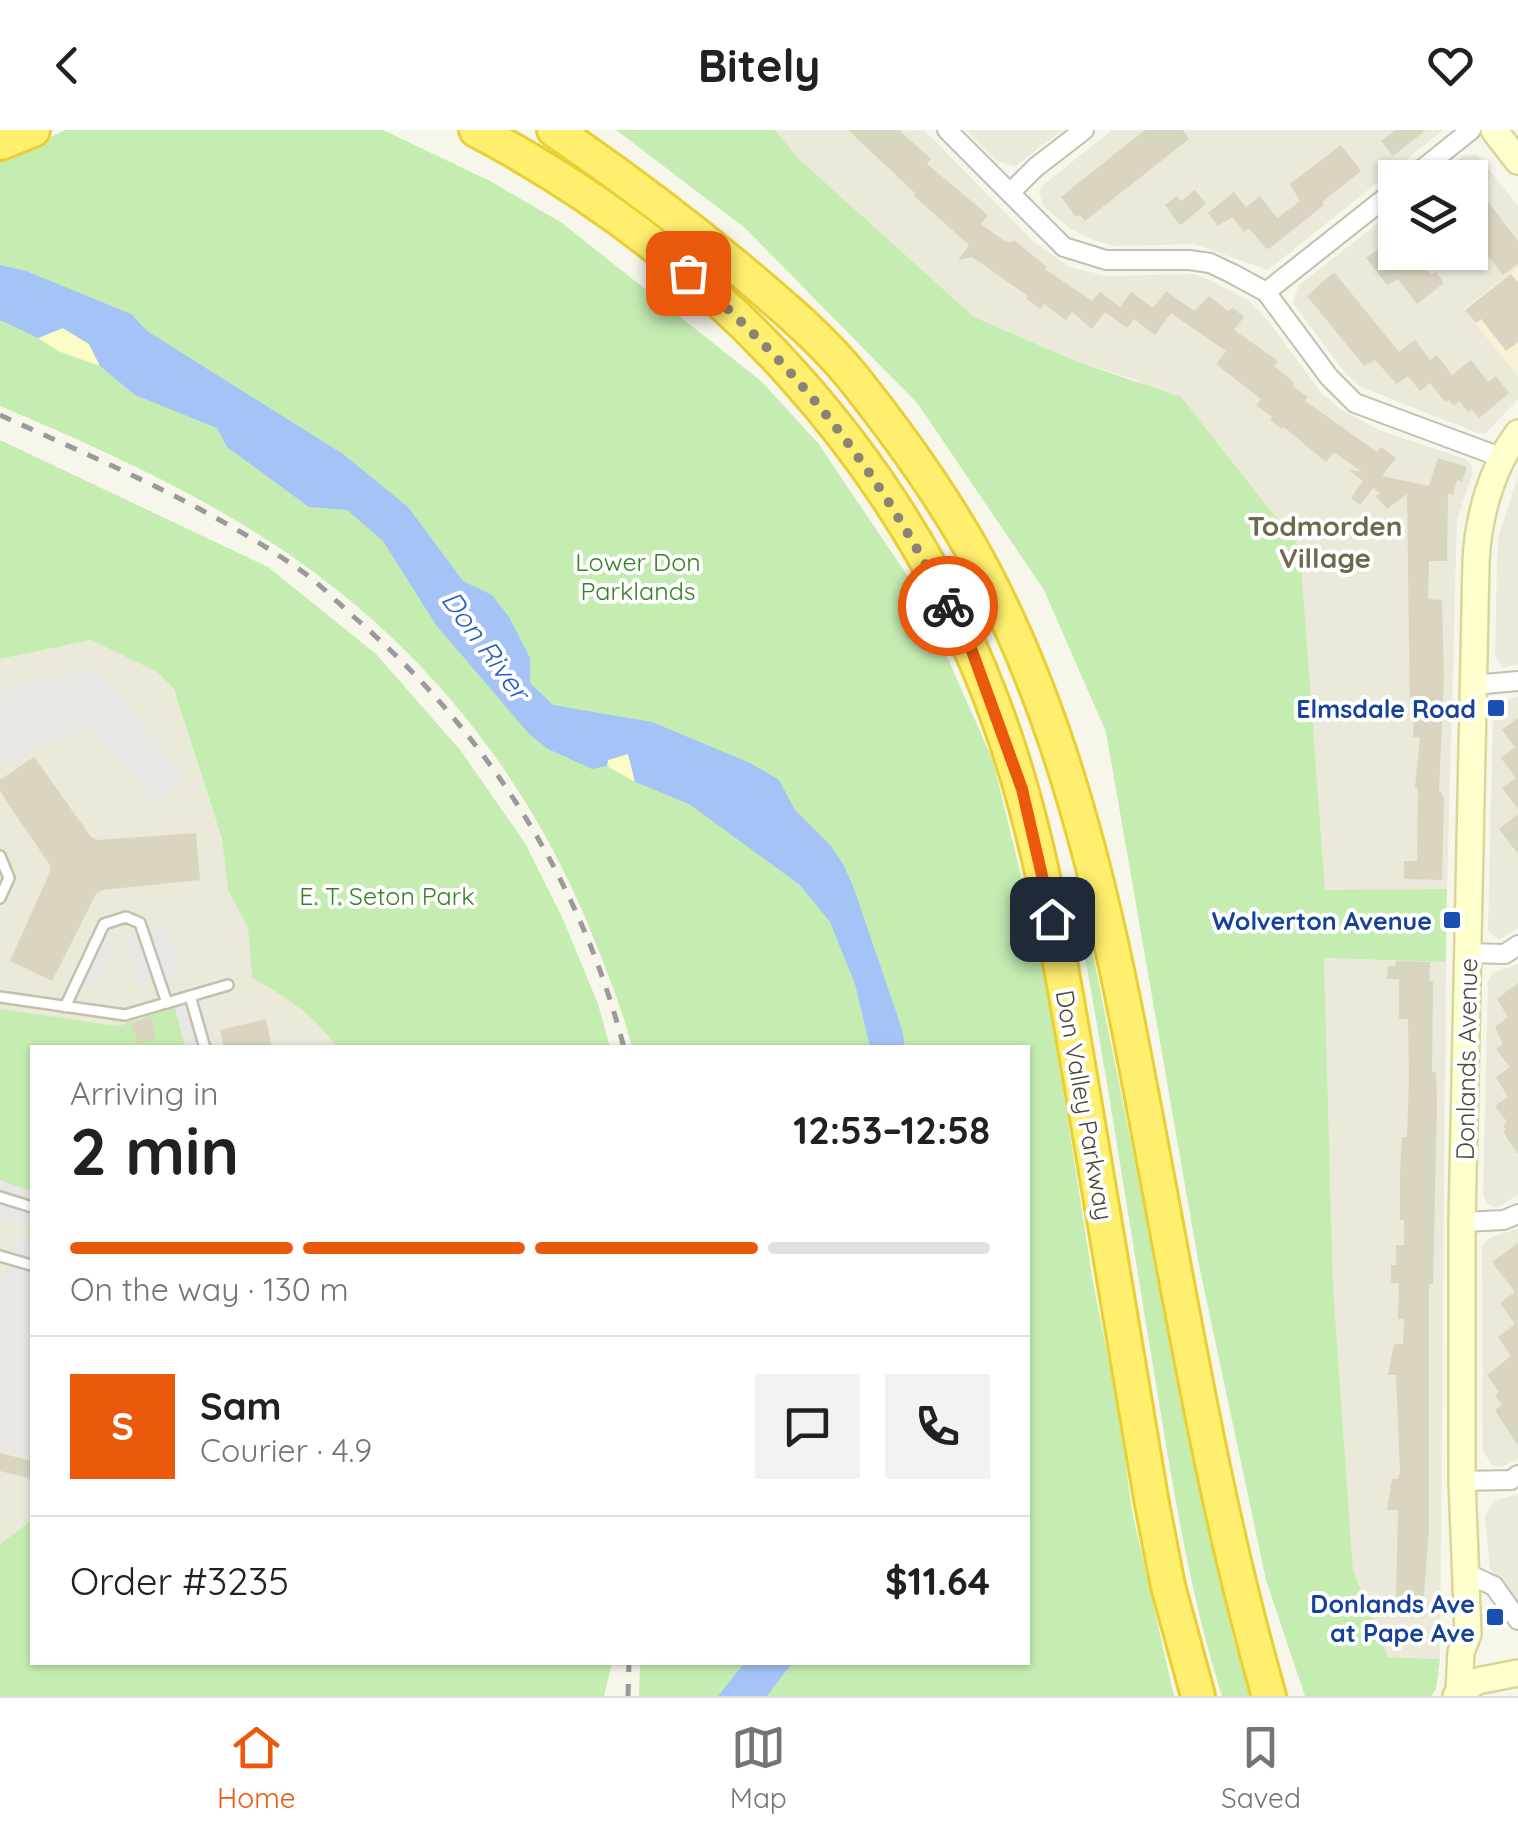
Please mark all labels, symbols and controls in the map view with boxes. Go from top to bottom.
text: Bitely [698,37,820,93]
icon: back [40,38,95,93]
icon: heart [1423,38,1478,93]
map controls [1378,160,1488,270]
button: layers [1378,160,1488,270]
pin [646,231,731,316]
icon: bag [661,246,716,301]
district label: Todmorden Village [1248,508,1402,575]
park label: Lower Don Parklands [575,546,701,606]
courier [898,556,998,656]
icon: bike [921,579,976,634]
water label: Don River [434,583,539,709]
place label: Elmsdale Road [1296,693,1476,724]
marker: Elmsdale Road [1485,697,1507,719]
pin [1010,877,1095,962]
park label: E. T. Seton Park [299,880,475,911]
icon: home [1025,892,1080,947]
place label: Wolverton Avenue [1212,905,1432,936]
marker: Wolverton Avenue [1441,909,1463,931]
street label: Donlands Avenue [1449,958,1483,1160]
street label: Don Valley Parkway [1049,987,1121,1223]
text: Arriving in [70,1073,219,1113]
text: 12:53–12:58 [793,1106,990,1154]
text: 2 min [70,1110,239,1191]
text: On the way · 130 m [70,1269,349,1309]
button: chat [755,1374,860,1479]
button: phone [885,1374,990,1479]
text: Sam [200,1382,282,1430]
text: S [111,1402,134,1450]
text: Courier · 4.9 [200,1430,372,1470]
text: Order #3235 [70,1557,289,1605]
text: $11.64 [885,1557,990,1605]
place label: Donlands Ave at Pape Ave [1310,1588,1475,1648]
marker: Donlands Ave at Pape Ave [1484,1606,1506,1628]
tab: Home [217,1720,296,1815]
tab: Map [730,1720,787,1815]
tab: Saved [1221,1720,1301,1815]

